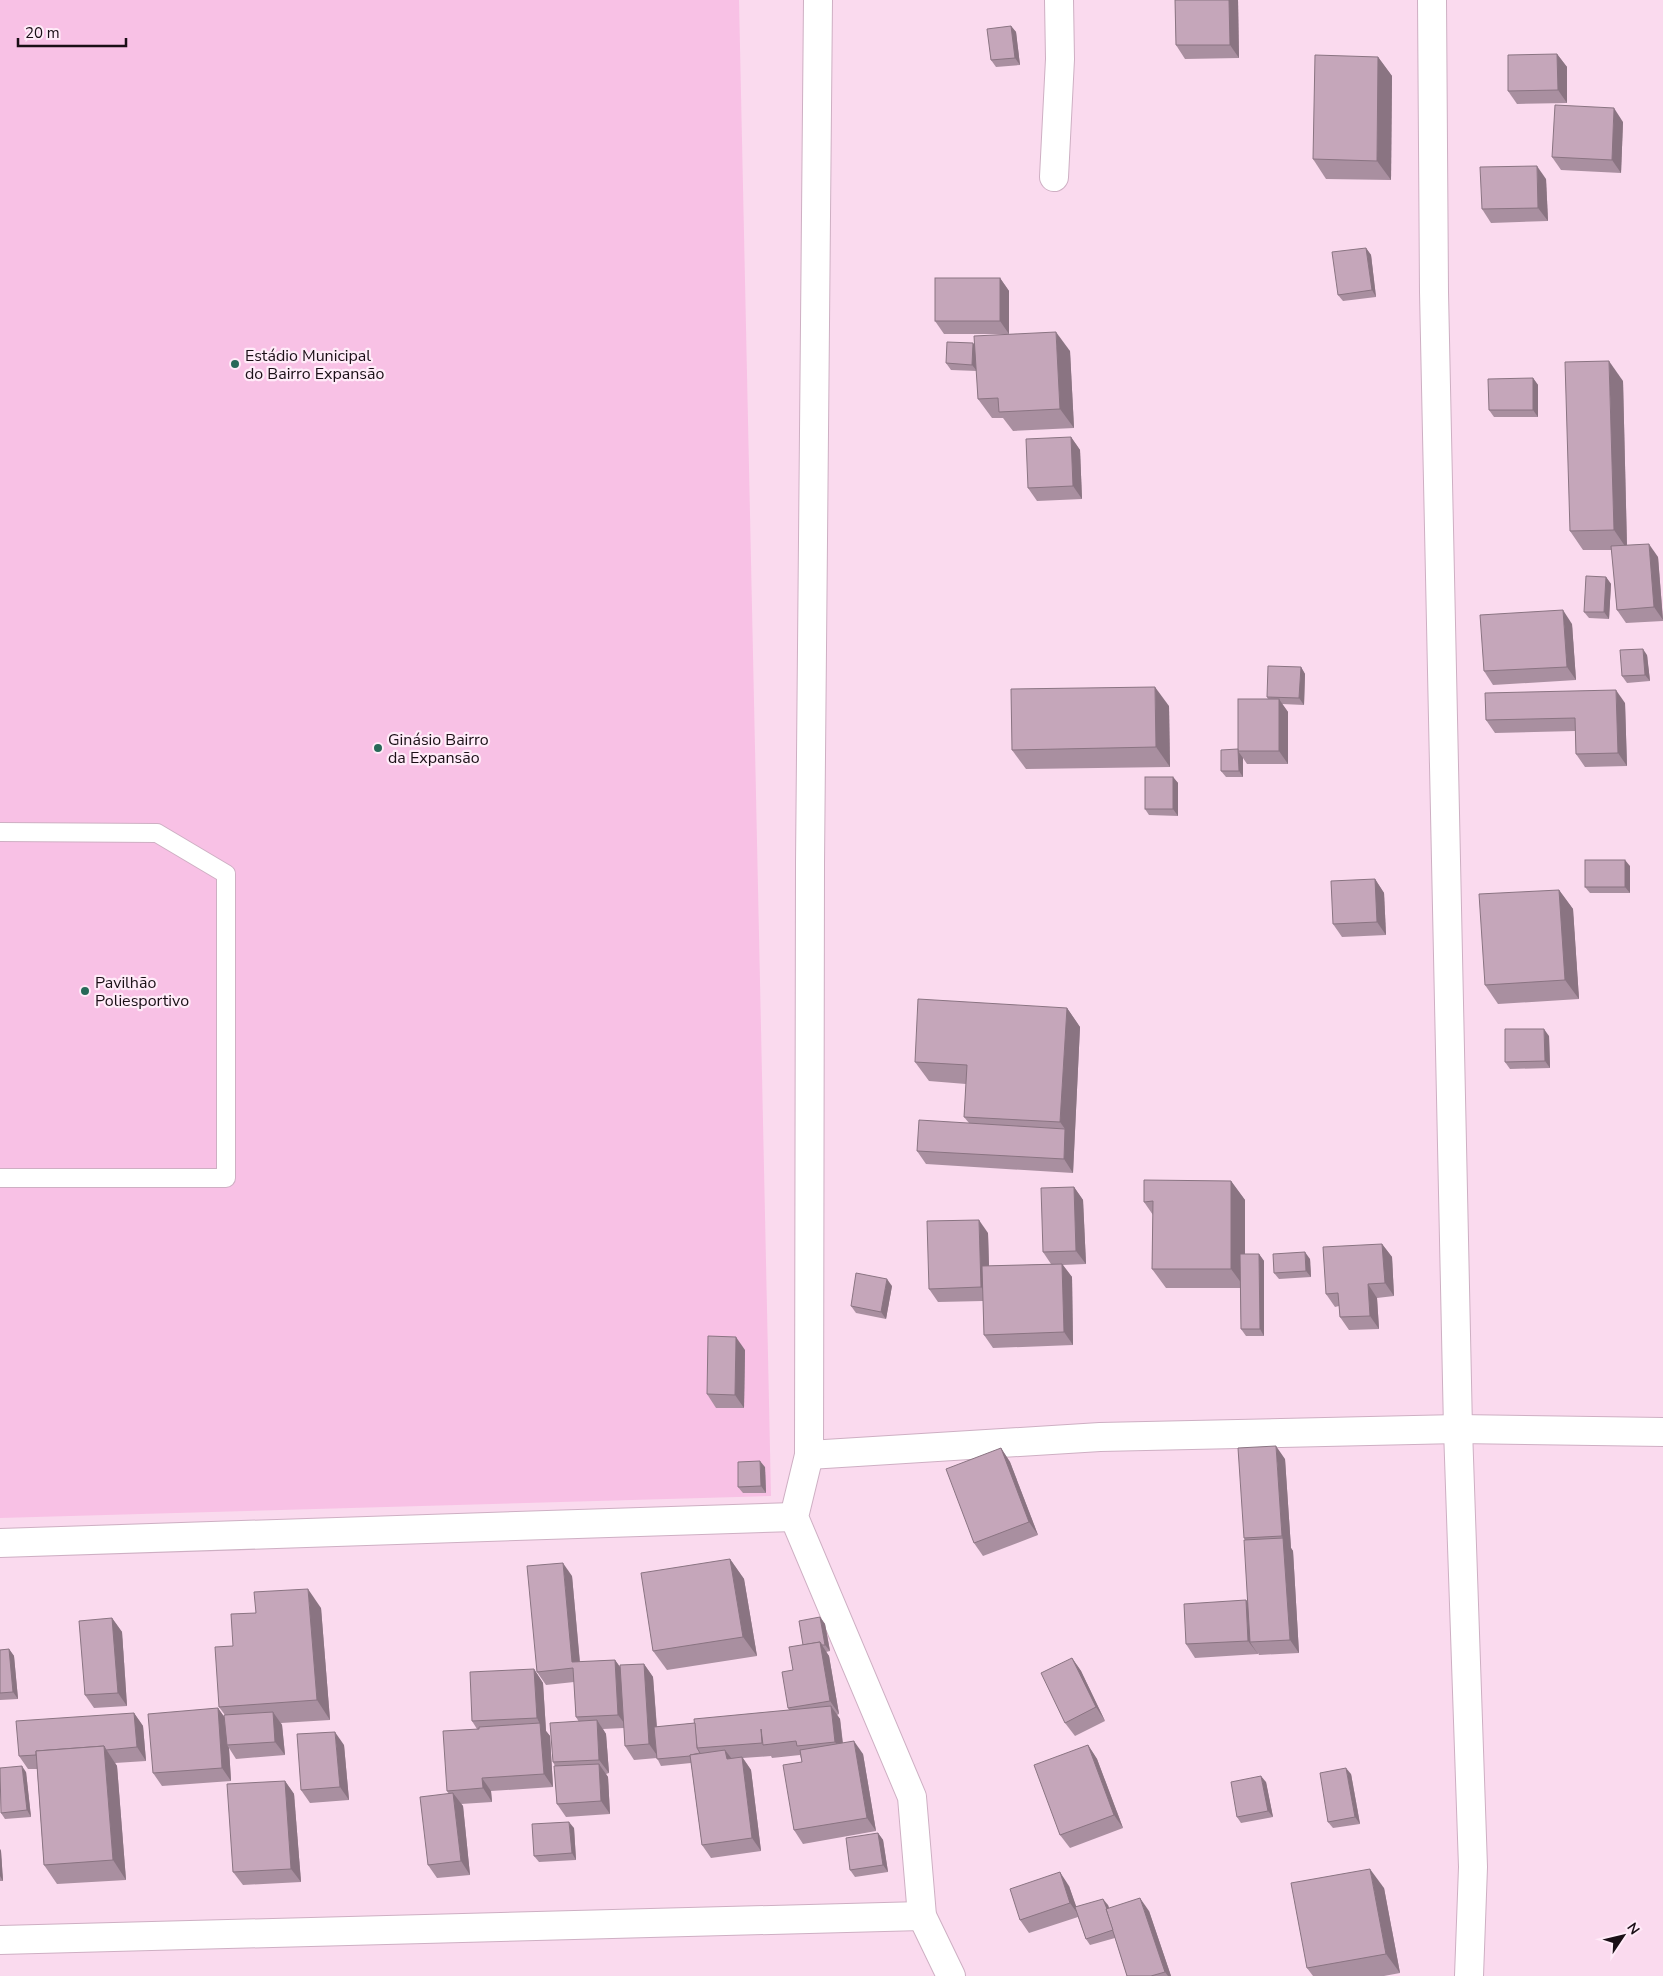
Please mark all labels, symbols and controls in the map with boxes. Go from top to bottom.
scale bar [18,15,125,47]
text: 20 m [25,23,60,43]
place label: Estádio Municipal do Bairro Expansão [245,345,385,385]
marker: Estádio Municipal do Bairro Expansão [229,358,241,370]
place label: Ginásio Bairro da Expansão [388,729,489,769]
marker: Ginásio Bairro da Expansão [372,742,384,754]
place label: Pavilhão Poliesportivo [95,972,189,1012]
marker: Pavilhão Poliesportivo [79,985,91,997]
north arrow [1598,1911,1648,1961]
text: N [1622,1919,1644,1939]

